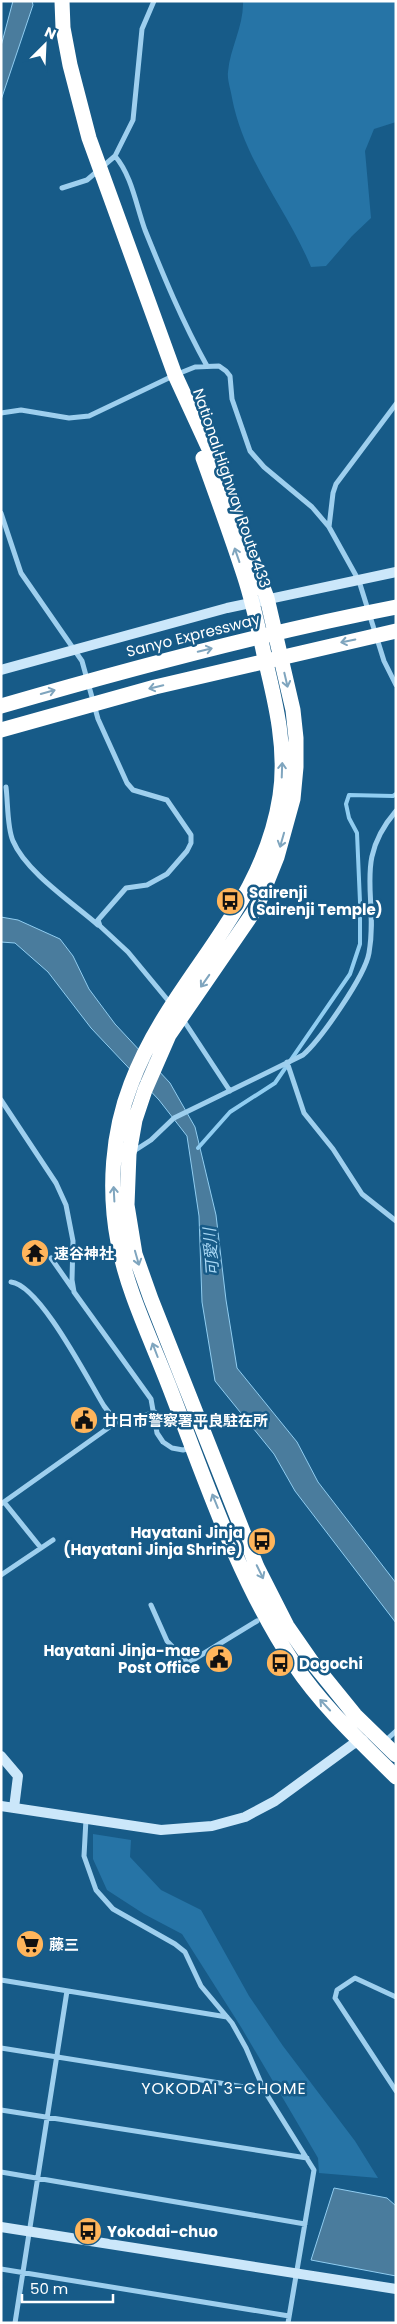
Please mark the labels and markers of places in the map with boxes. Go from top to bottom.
place label: Sairenji (Sairenji Temple) [249,882,383,920]
bus stop icon: Sairenji (Sairenji Temple) [215,886,245,916]
temple icon: 速谷神社 [20,1238,50,1268]
place label: 速谷神社 [54,1243,114,1264]
public building icon: 廿日市警察署平良駐在所 [69,1405,99,1435]
place label: 廿日市警察署平良駐在所 [103,1410,268,1431]
place label: Hayatani Jinja (Hayatani Jinja Shrine) [63,1522,243,1560]
bus stop icon: Hayatani Jinja (Hayatani Jinja Shrine) [247,1526,277,1556]
place label: Hayatani Jinja-mae Post Office [43,1640,200,1678]
public building icon: Hayatani Jinja-mae Post Office [204,1644,234,1674]
bus stop icon: Dogochi [265,1648,295,1678]
place label: Dogochi [299,1653,363,1674]
supermarket icon: 藤三 [15,1929,45,1959]
place label: 藤三 [49,1934,79,1955]
bus stop icon: Yokodai-chuo [73,2216,103,2246]
place label: Yokodai-chuo [107,2221,218,2242]

